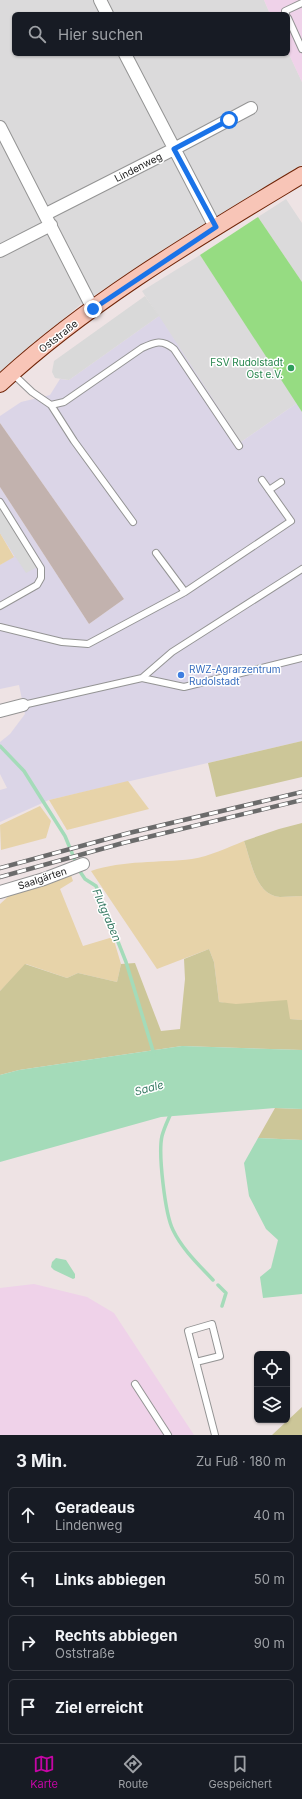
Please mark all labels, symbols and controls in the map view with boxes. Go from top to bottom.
search box [12,12,290,56]
icon: search [26,23,48,45]
text: Hier suchen [58,25,143,44]
route start [220,111,238,129]
street label: Lindenweg [112,150,164,184]
route end [84,300,102,318]
street label: Oststraße [36,317,80,355]
place label: FSV Rudolstadt Ost e.V. [210,356,284,380]
marker: FSV Rudolstadt Ost e.V. [286,363,296,373]
place label: RWZ-Agrarzentrum Rudolstadt [189,663,280,687]
marker: RWZ-Agrarzentrum Rudolstadt [176,670,186,680]
street label: Saalgärten [16,864,68,892]
water label: Flutgraben [90,886,125,944]
water label: Saale [133,1077,165,1099]
map controls [254,1351,290,1423]
button: locate [254,1351,290,1387]
button: layers [254,1387,290,1423]
text: 3 Min. [16,1451,68,1471]
text: Zu Fuß · 180 m [196,1453,286,1469]
text: Geradeaus [55,1498,135,1517]
icon: ahead [17,1504,39,1526]
text: 40 m [253,1507,285,1523]
text: Lindenweg [55,1517,122,1533]
icon: left [17,1568,39,1590]
text: Links abbiegen [55,1570,166,1589]
text: 50 m [254,1571,285,1587]
text: Rechts abbiegen [55,1626,177,1645]
icon: right [17,1632,39,1654]
text: 90 m [254,1635,285,1651]
text: Oststraße [55,1645,115,1661]
icon: arrive [17,1696,39,1718]
text: Ziel erreicht [55,1698,143,1717]
tab: Karte [30,1753,58,1791]
tab: Route [118,1753,148,1791]
tab: Gespeichert [208,1753,272,1791]

